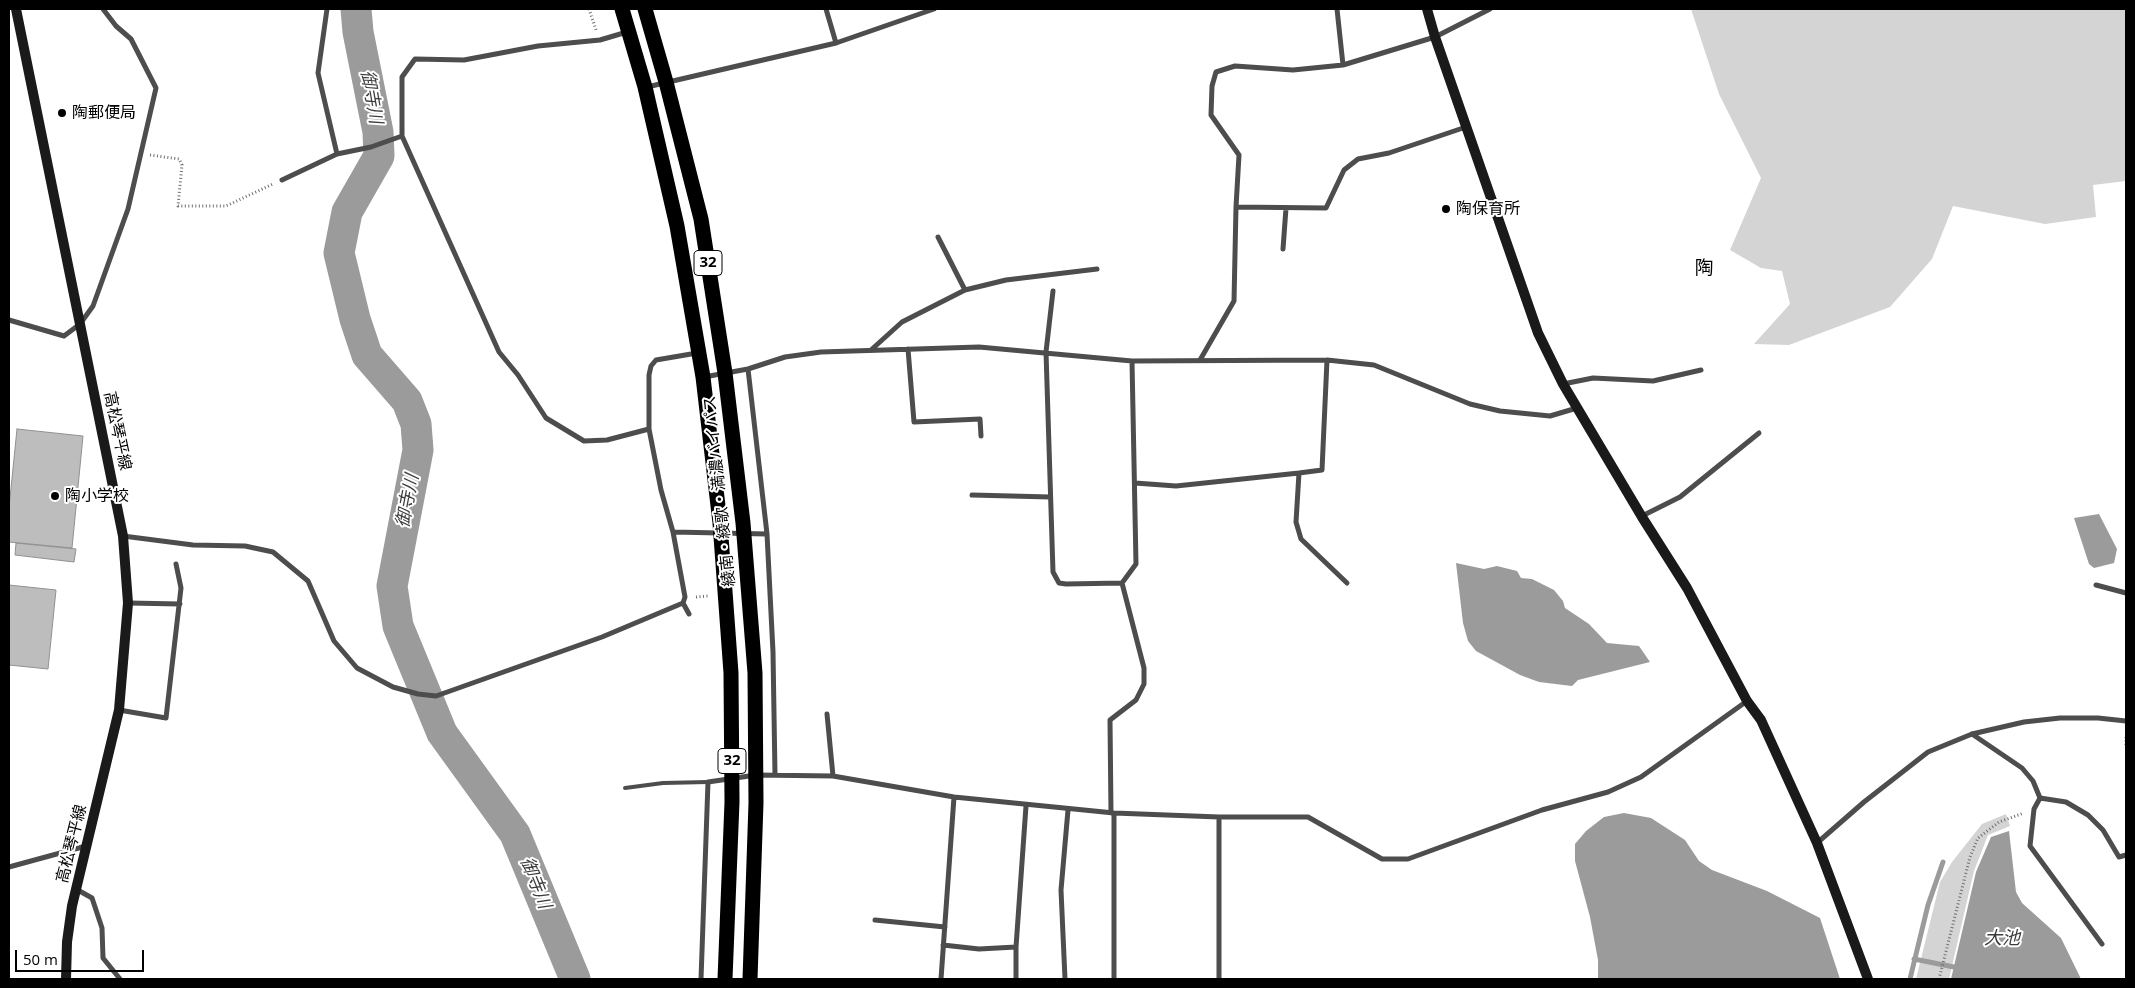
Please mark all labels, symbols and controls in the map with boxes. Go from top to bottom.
water label: 御寺川 [356,69,386,125]
place label: 陶郵便局 [72,103,136,123]
marker: 陶郵便局 [56,107,68,119]
place label: 陶保育所 [1456,199,1520,219]
marker: 陶保育所 [1440,203,1452,215]
road number: 32 [694,250,722,276]
district label: 陶 [1695,258,1713,280]
street label: 高松琴平線 [99,390,135,472]
street label: 綾南・綾歌・満濃バイパス [700,395,740,587]
water label: 御寺川 [392,472,424,530]
place label: 陶小学校 [65,486,129,506]
marker: 陶小学校 [49,490,61,502]
road number: 32 [718,748,746,774]
street label: 高松琴平線 [53,803,91,885]
water label: 御寺川 [515,854,555,912]
water label: 大池 [1984,928,2020,950]
scale bar [18,940,146,972]
text: 50 m [23,949,58,969]

